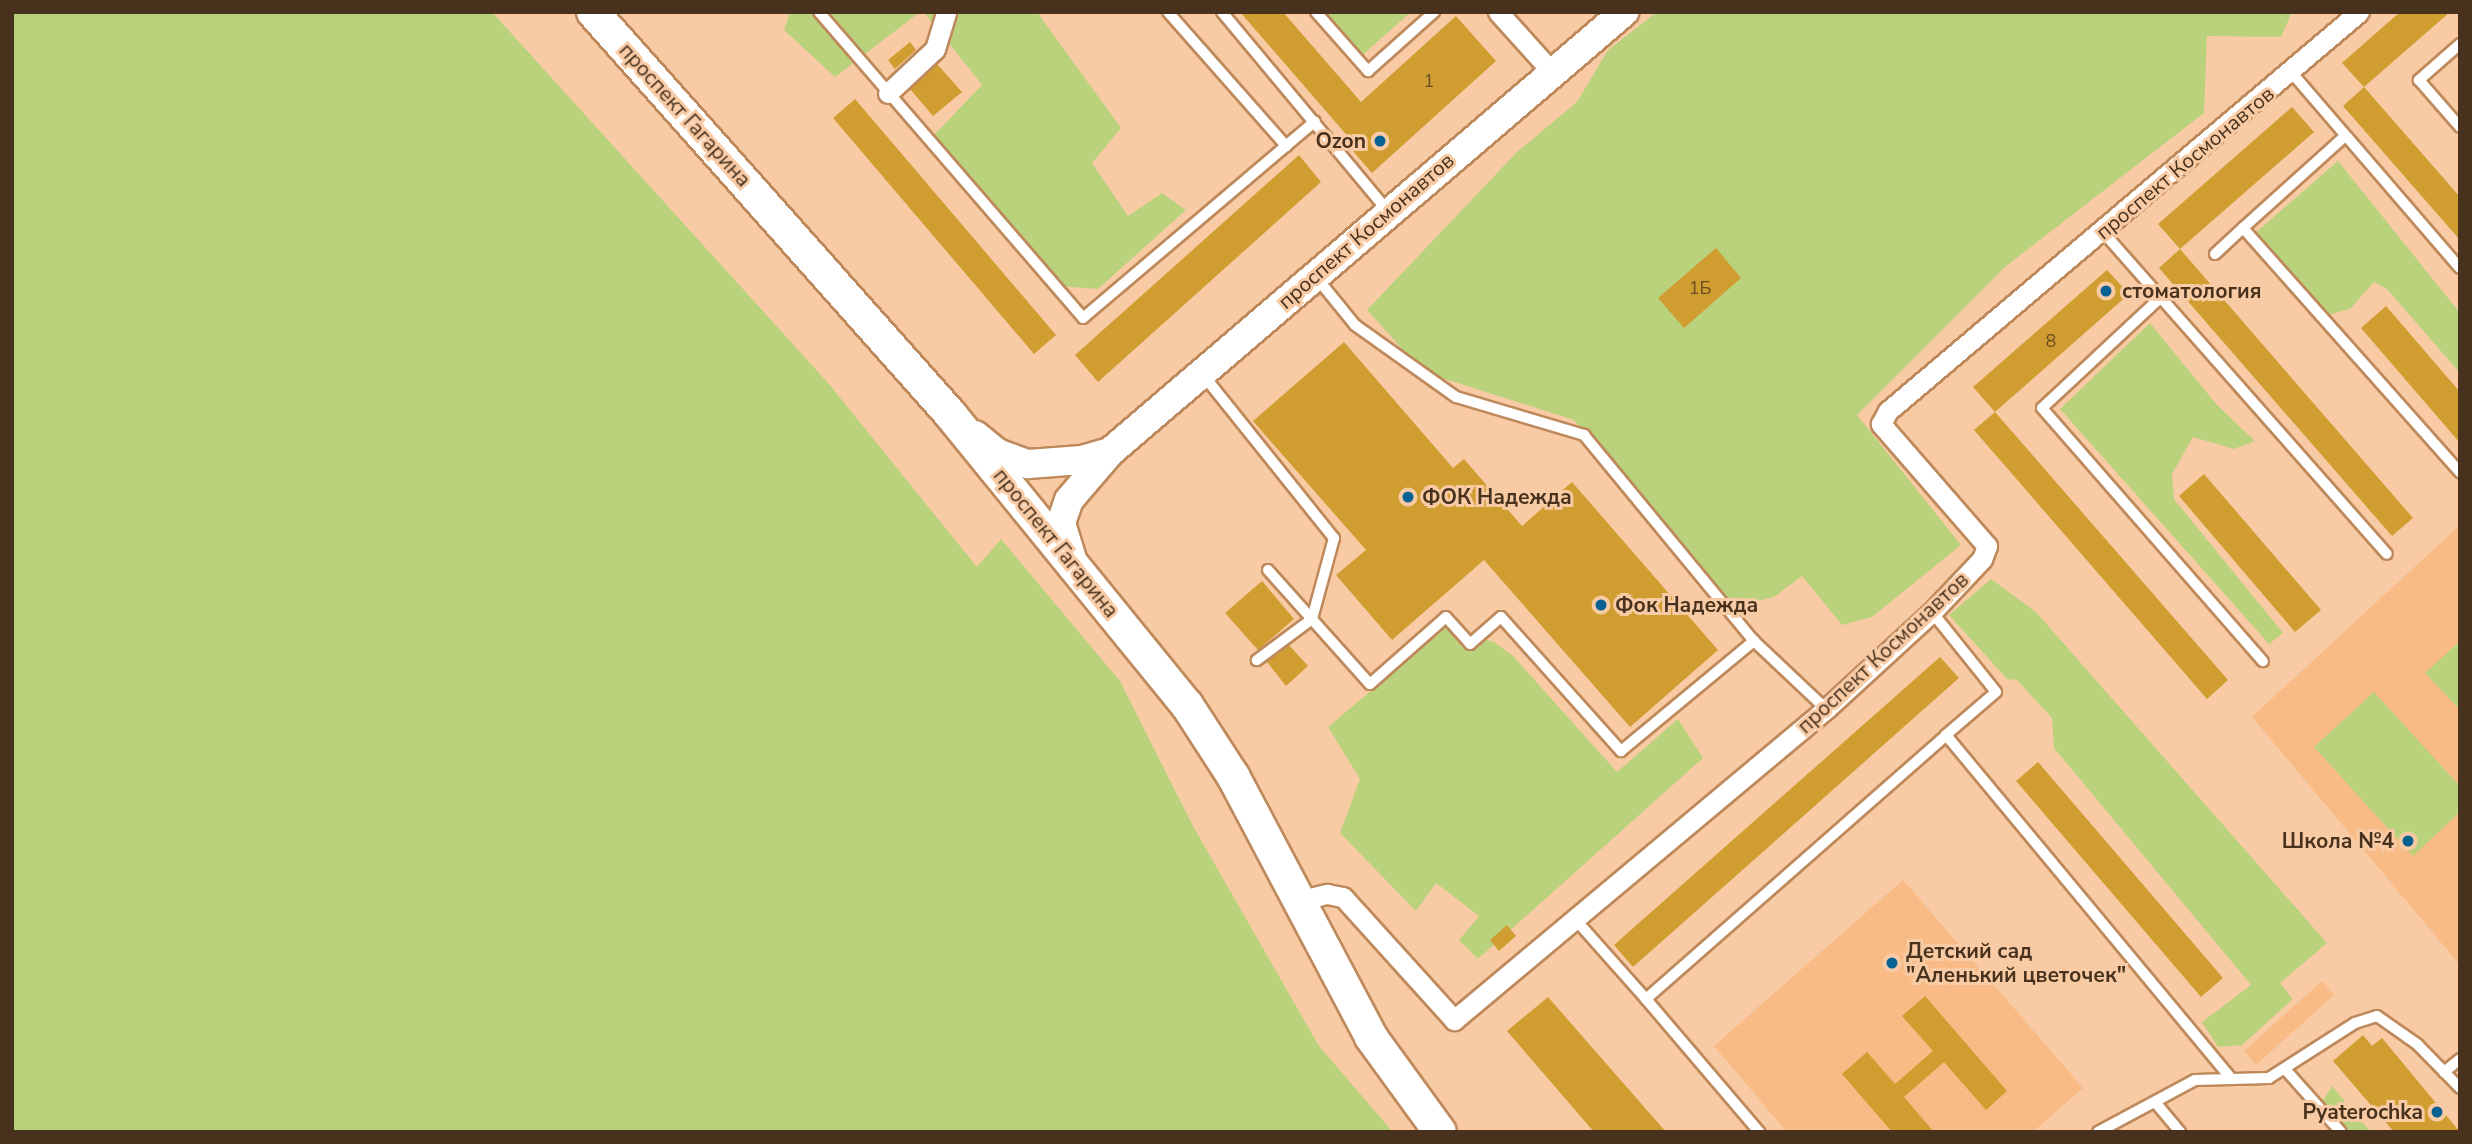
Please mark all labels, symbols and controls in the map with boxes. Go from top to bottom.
street label: проспект Гагарина [614,38,756,192]
house number: 1 [1424,70,1434,92]
street label: проспект Космонавтов [2091,81,2279,245]
place label: Ozon [1315,128,1366,154]
marker: Ozon [1372,133,1388,149]
street label: проспект Космонавтов [1273,148,1459,314]
house number: 1Б [1689,277,1711,299]
place label: стоматология [2122,278,2262,304]
marker: стоматология [2096,281,2116,301]
house number: 8 [2046,330,2056,352]
street label: проспект Гагарина [988,463,1124,623]
place label: ФОК Надежда [1422,484,1572,510]
marker: ФОК Надежда [1400,489,1416,505]
street label: проспект Космонавтов [1792,567,1974,739]
place label: Фок Надежда [1615,592,1758,618]
marker: Фок Надежда [1593,597,1609,613]
place label: Школа №4 [2282,828,2394,854]
marker: Школа №4 [2400,833,2416,849]
place label: Детский сад "Аленький цветочек" [1906,938,2126,988]
marker: Детский сад "Аленький цветочек" [1884,955,1900,971]
place label: Pyaterochka [2303,1099,2423,1125]
marker: Pyaterochka [2429,1104,2445,1120]

